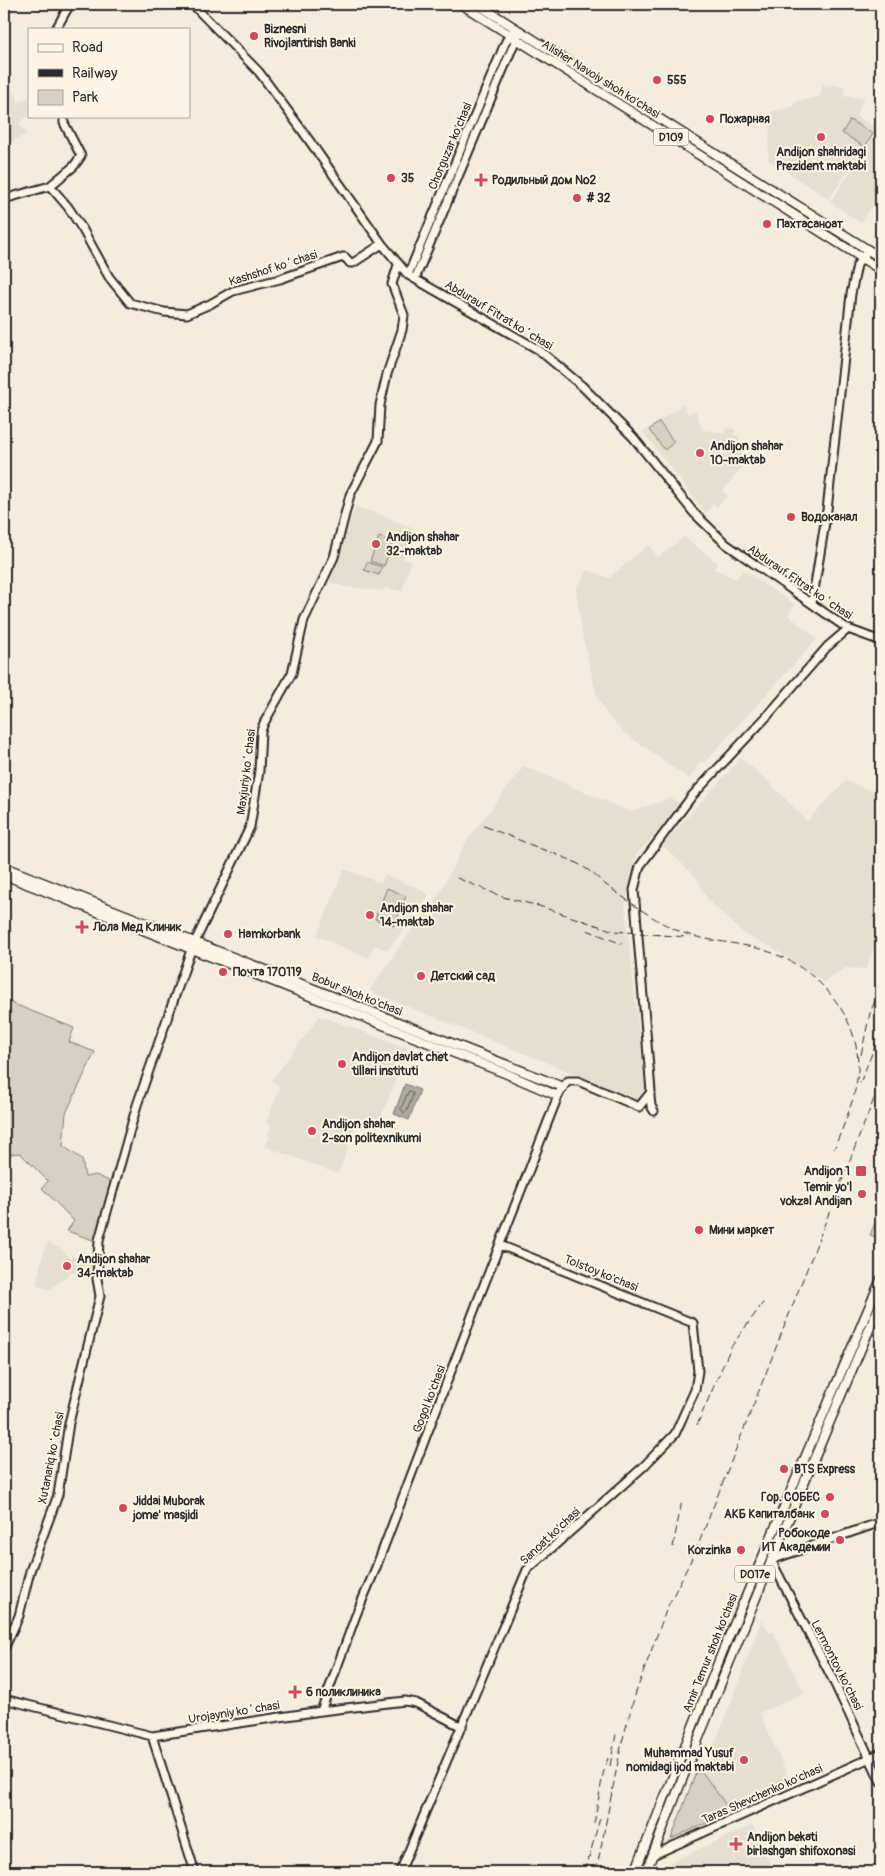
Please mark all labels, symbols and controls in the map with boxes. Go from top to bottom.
place label: Biznesni Rivojlantirish Banki [264,22,356,51]
legend [28,28,190,118]
marker: Biznesni Rivojlantirish Banki [248,30,260,42]
street label: Alisher Navoiy shoh ko'chasi [539,37,662,122]
text: Road [72,38,103,57]
text: Railway [72,64,118,83]
place label: 555 [667,73,687,88]
marker: 555 [651,74,663,86]
text: Park [72,88,99,107]
street label: Chorguzar ko'chasi [425,100,476,192]
place label: Пожарная [720,112,770,127]
marker: Пожарная [704,113,716,125]
road number: D109 [654,128,688,146]
marker: Andijon shahridagi Prezident maktabi [815,131,827,143]
place label: Andijon shahridagi Prezident maktabi [776,145,866,174]
place label: 35 [401,171,415,186]
marker: 35 [385,172,397,184]
marker: Родильный дом №2 [474,173,488,187]
place label: Родильный дом №2 [492,173,597,188]
place label: # 32 [586,191,611,206]
marker: # 32 [571,192,583,204]
place label: Пахтасаноат [777,217,844,232]
marker: Пахтасаноат [761,218,773,230]
street label: Kashshof koʻchasi [227,247,319,290]
street label: Abdurauf Fitrat koʻchasi [442,277,555,354]
place label: Andijon shahar 10-maktab [710,439,784,468]
marker: Andijon shahar 10-maktab [694,447,706,459]
place label: Водоканал [801,510,858,525]
marker: Водоканал [785,511,797,523]
place label: Andijon shahar 32-maktab [386,530,460,559]
marker: Andijon shahar 32-maktab [370,538,382,550]
street label: Abdurauf Fitrat koʻchasi [744,542,855,623]
street label: Maxjuriy koʻchasi [234,728,259,816]
place label: Andijon shahar 14-maktab [380,901,454,930]
marker: Andijon shahar 14-maktab [364,909,376,921]
marker: Лола Мед Клиник [75,920,89,934]
place label: Лола Мед Клиник [92,920,182,935]
place label: Hamkorbank [238,927,301,942]
marker: Hamkorbank [222,928,234,940]
place label: Почта 170119 [233,965,302,980]
marker: Почта 170119 [217,966,229,978]
street label: Bobur shoh ko'chasi [309,969,404,1019]
place label: Детский сад [430,969,496,984]
marker: Детский сад [415,970,427,982]
place label: Andijon davlat chet tillari instituti [351,1050,449,1079]
marker: Andijon davlat chet tillari instituti [336,1058,348,1070]
place label: Andijon shahar 2-son politexnikumi [322,1117,421,1146]
marker: Andijon shahar 2-son politexnikumi [306,1125,318,1137]
place label: Andijon 1 [804,1164,850,1179]
marker: Andijon 1 [854,1164,868,1178]
place label: Temir yo'l vokzal Andijan [779,1180,852,1209]
marker: Temir yo'l vokzal Andijan [856,1188,868,1200]
place label: Мини маркет [709,1223,775,1238]
marker: Мини маркет [693,1224,705,1236]
place label: Andijon shahar 34-maktab [77,1252,151,1281]
street label: Tolstoy ko'chasi [562,1252,640,1295]
marker: Andijon shahar 34-maktab [61,1260,73,1272]
street label: Gogol ko'chasi [410,1363,449,1435]
street label: Xutanariq koʻchasi [35,1411,68,1505]
place label: BTS Express [794,1462,856,1477]
marker: BTS Express [778,1463,790,1475]
place label: Гор. СОБЕС [761,1490,821,1505]
marker: Гор. СОБЕС [824,1491,836,1503]
place label: Jiddai Muborak jome' masjidi [132,1494,206,1523]
marker: Jiddai Muborak jome' masjidi [117,1502,129,1514]
street label: Sanoat ko'chasi [517,1505,584,1568]
place label: АКБ Капиталбанк [724,1507,816,1522]
marker: АКБ Капиталбанк [819,1508,831,1520]
place label: Робокоде ИТ Академии [762,1526,831,1555]
marker: Робокоде ИТ Академии [834,1534,846,1546]
place label: Korzinka [687,1543,731,1558]
marker: Korzinka [735,1544,747,1556]
road number: D017e [735,1566,775,1582]
street label: Amir Temur shoh ko'chasi [680,1592,741,1715]
street label: Lermontov ko’chasi [807,1618,866,1713]
marker: 6 поликлиника [288,1685,302,1699]
place label: 6 поликлиника [306,1685,381,1700]
street label: Urоjayniy koʻchasi [187,1698,281,1727]
place label: Muhammad Yusuf nomidagi ijod maktabi [626,1746,734,1775]
marker: Muhammad Yusuf nomidagi ijod maktabi [738,1754,750,1766]
street label: Taras Shevchenko ko'chasi [700,1761,825,1828]
place label: Аndijon bekati birlashgan shifoxonasi [747,1830,855,1859]
marker: Аndijon bekati birlashgan shifoxonasi [729,1837,743,1851]

